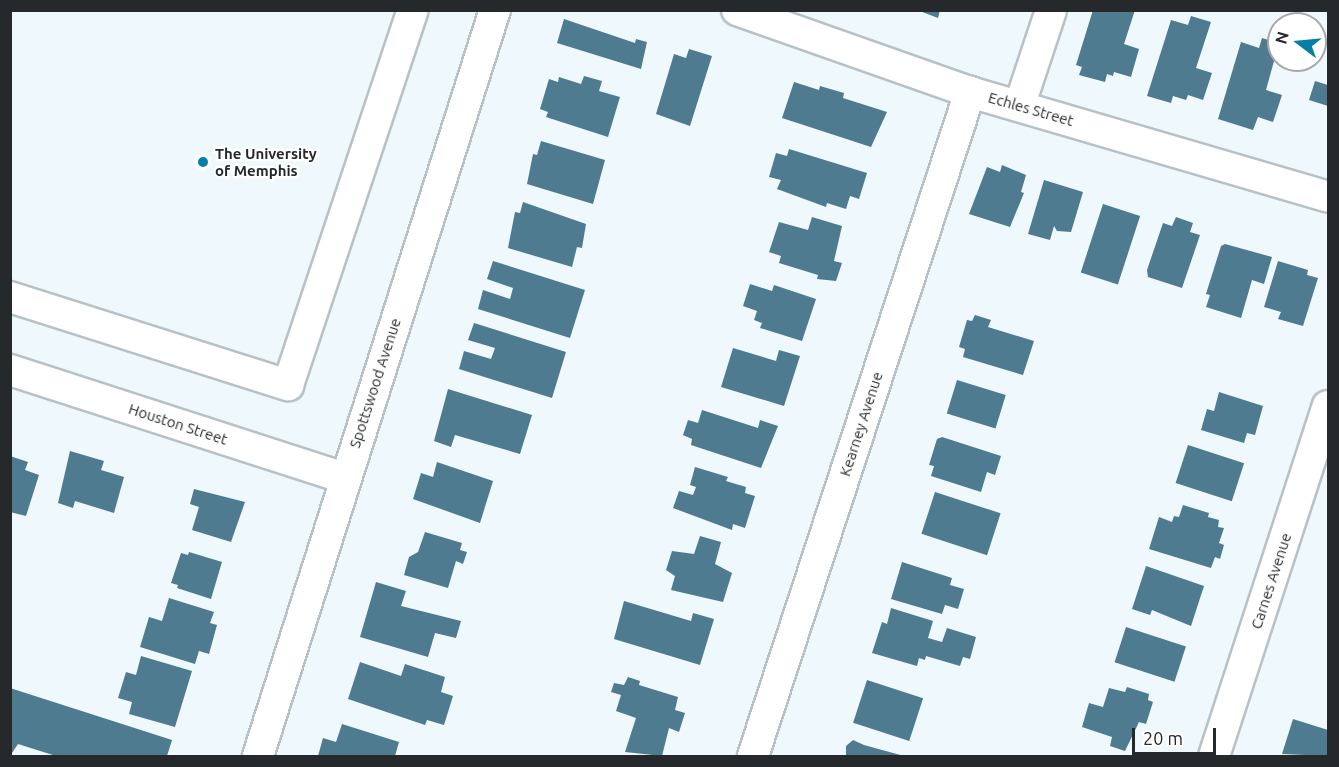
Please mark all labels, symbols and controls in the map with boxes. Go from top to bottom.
north arrow [1267,12,1327,72]
text: N [1271,29,1292,46]
street label: Echles Street [986,88,1076,130]
place label: The University of Memphis [215,144,317,179]
marker: The University of Memphis [196,155,210,169]
street label: Spottswood Avenue [345,316,405,450]
street label: Kearney Avenue [836,370,886,478]
street label: Houston Street [126,400,230,448]
street label: Carnes Avenue [1247,531,1295,631]
scale bar [1135,716,1219,754]
text: 20 m [1143,728,1183,748]

